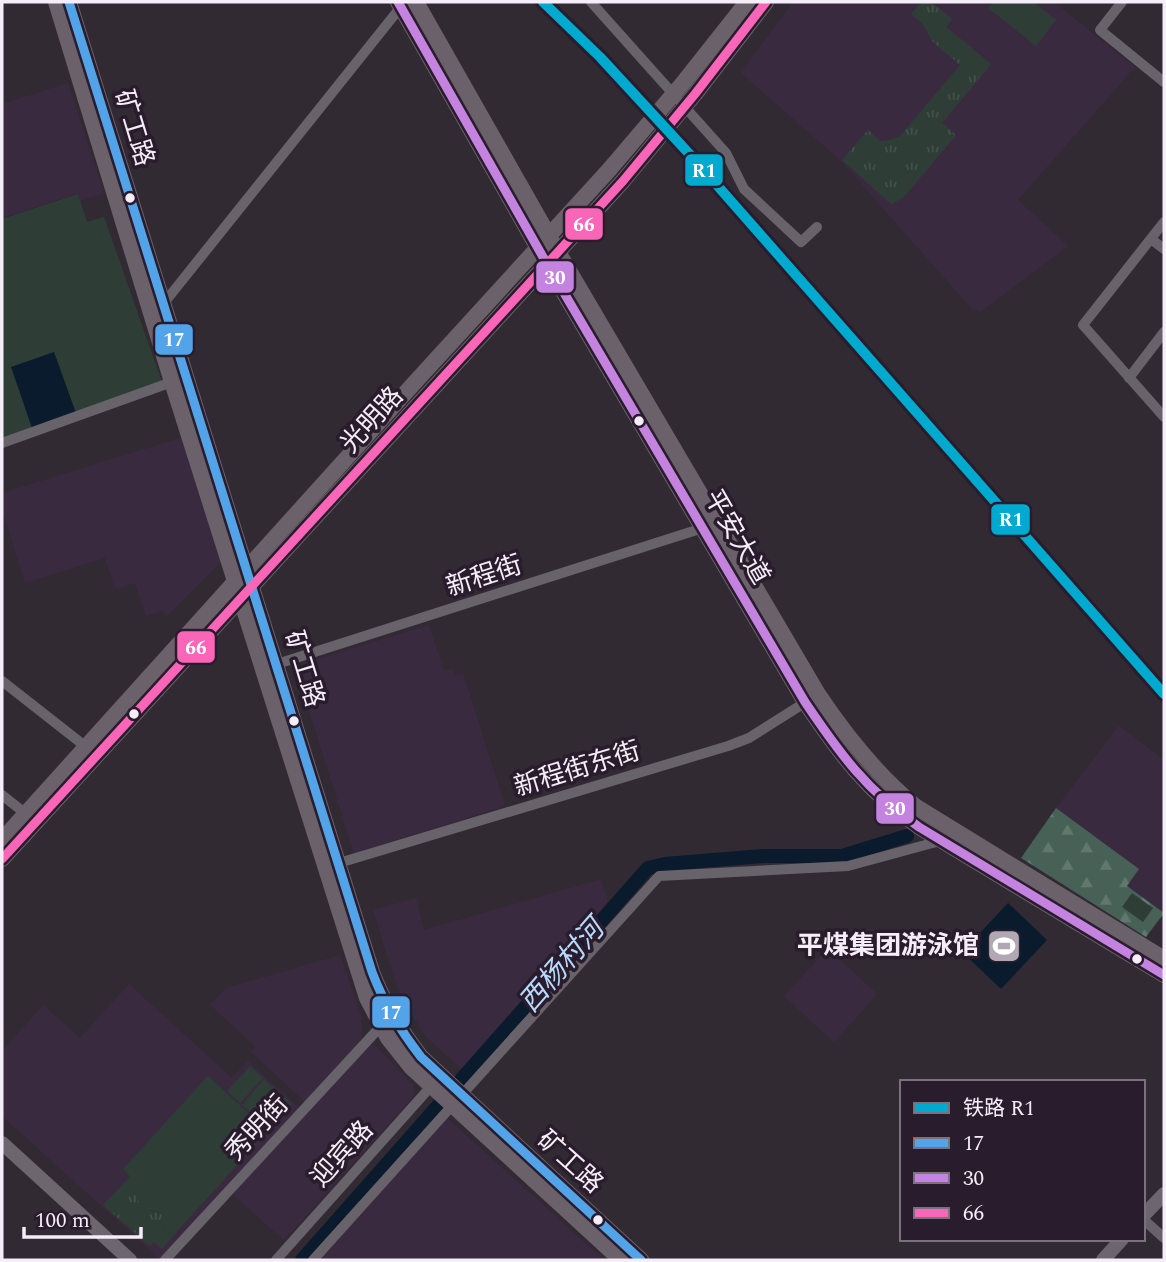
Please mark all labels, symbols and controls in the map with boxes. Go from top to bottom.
street label: 矿工路 [103,85,165,171]
line badge: R1 [684,153,724,187]
text: R1 [692,157,716,186]
unlabelled marker [123,191,137,205]
line badge: 66 [564,207,604,241]
text: 66 [573,211,595,240]
line badge: 30 [535,260,575,294]
text: 30 [544,264,566,293]
line badge: 17 [154,323,194,356]
text: 17 [163,326,185,355]
street label: 光明路 [331,378,413,462]
unlabelled marker [632,414,646,428]
street label: 平安大道 [694,482,780,592]
line badge: R1 [990,503,1031,536]
text: R1 [999,506,1023,535]
street label: 新程街 [441,545,527,607]
street label: 矿工路 [273,626,335,712]
line badge: 66 [176,630,216,664]
text: 66 [185,634,207,663]
unlabelled marker [127,707,141,721]
unlabelled marker [287,714,301,728]
street label: 新程街东街 [509,731,645,807]
line badge: 30 [875,792,915,825]
text: 30 [884,795,906,824]
water label: 西杨村河 [509,906,618,1022]
place label: 平煤集团游泳馆 [797,926,979,966]
sports icon: 平煤集团游泳馆 [985,927,1023,965]
unlabelled marker [1130,952,1144,966]
line badge: 17 [371,995,411,1029]
text: 17 [380,999,402,1028]
legend [900,1080,1145,1241]
street label: 秀明街 [216,1086,298,1170]
text: 铁路 R1 [963,1093,1035,1125]
street label: 迎宾路 [301,1112,383,1196]
street label: 矿工路 [528,1121,612,1203]
text: 17 [963,1128,984,1160]
text: 30 [963,1163,984,1195]
scale bar [24,1196,142,1240]
text: 66 [963,1198,984,1230]
text: 100 m [35,1205,90,1237]
unlabelled marker [591,1213,605,1227]

